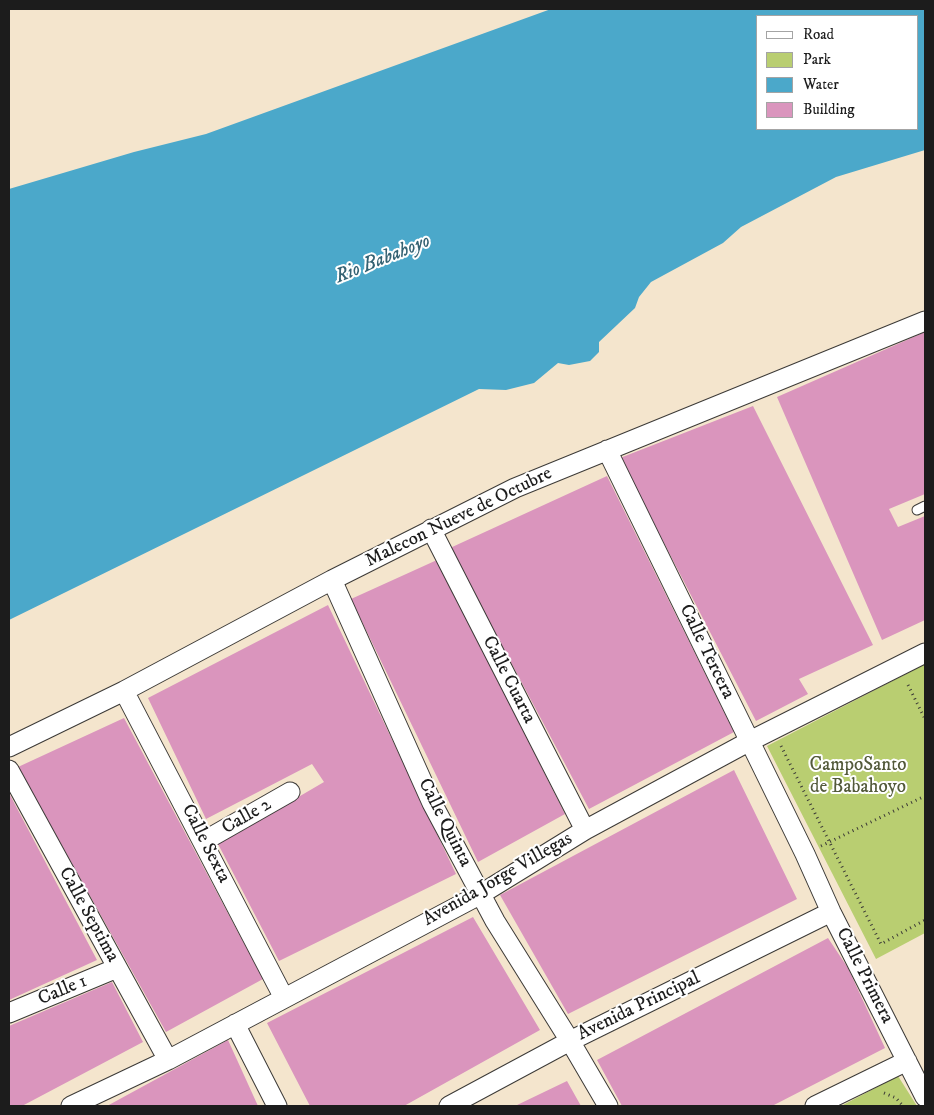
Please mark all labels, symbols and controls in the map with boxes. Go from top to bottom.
legend [756,15,919,130]
text: Road [803,25,834,44]
text: Park [803,50,831,69]
text: Water [803,75,839,94]
text: Building [803,100,855,119]
water label: Rio Babahoyo [332,230,434,290]
street label: Malecon Nueve de Octubre [362,463,556,573]
street label: Calle Tercera [673,601,739,703]
street label: Calle Cuarta [476,632,540,728]
park label: CampoSanto de Babahoyo [810,755,906,799]
street label: Calle Quinta [412,775,476,871]
street label: Calle 2 [218,794,276,840]
street label: Calle Sexta [175,801,235,887]
street label: Avenida Jorge Villegas [419,828,577,932]
street label: Calle Septima [53,864,123,966]
street label: Calle Primera [830,924,898,1028]
street label: Avenida Principal [574,967,704,1047]
street label: Calle 1 [35,971,91,1011]

